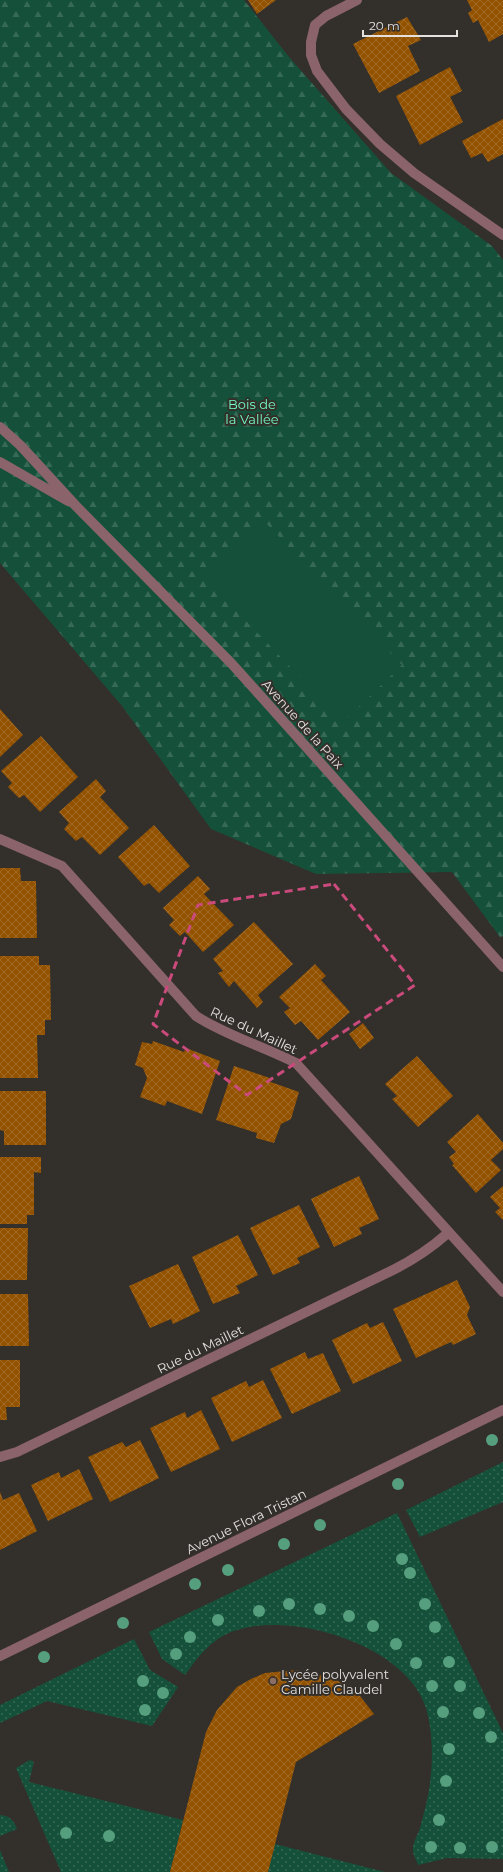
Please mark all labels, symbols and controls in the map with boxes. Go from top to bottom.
scale bar [363,12,457,38]
text: 20 m [369,18,400,33]
park label: Bois de la Vallée [225,396,279,427]
street label: Avenue de la Paix [259,676,347,772]
street label: Rue du Maillet [208,1003,300,1057]
street label: Rue du Maillet [154,1321,246,1377]
street label: Avenue Flora Tristan [183,1485,309,1557]
place label: Lycée polyvalent Camille Claudel [281,1666,389,1697]
marker: Lycée polyvalent Camille Claudel [268,1676,278,1686]

